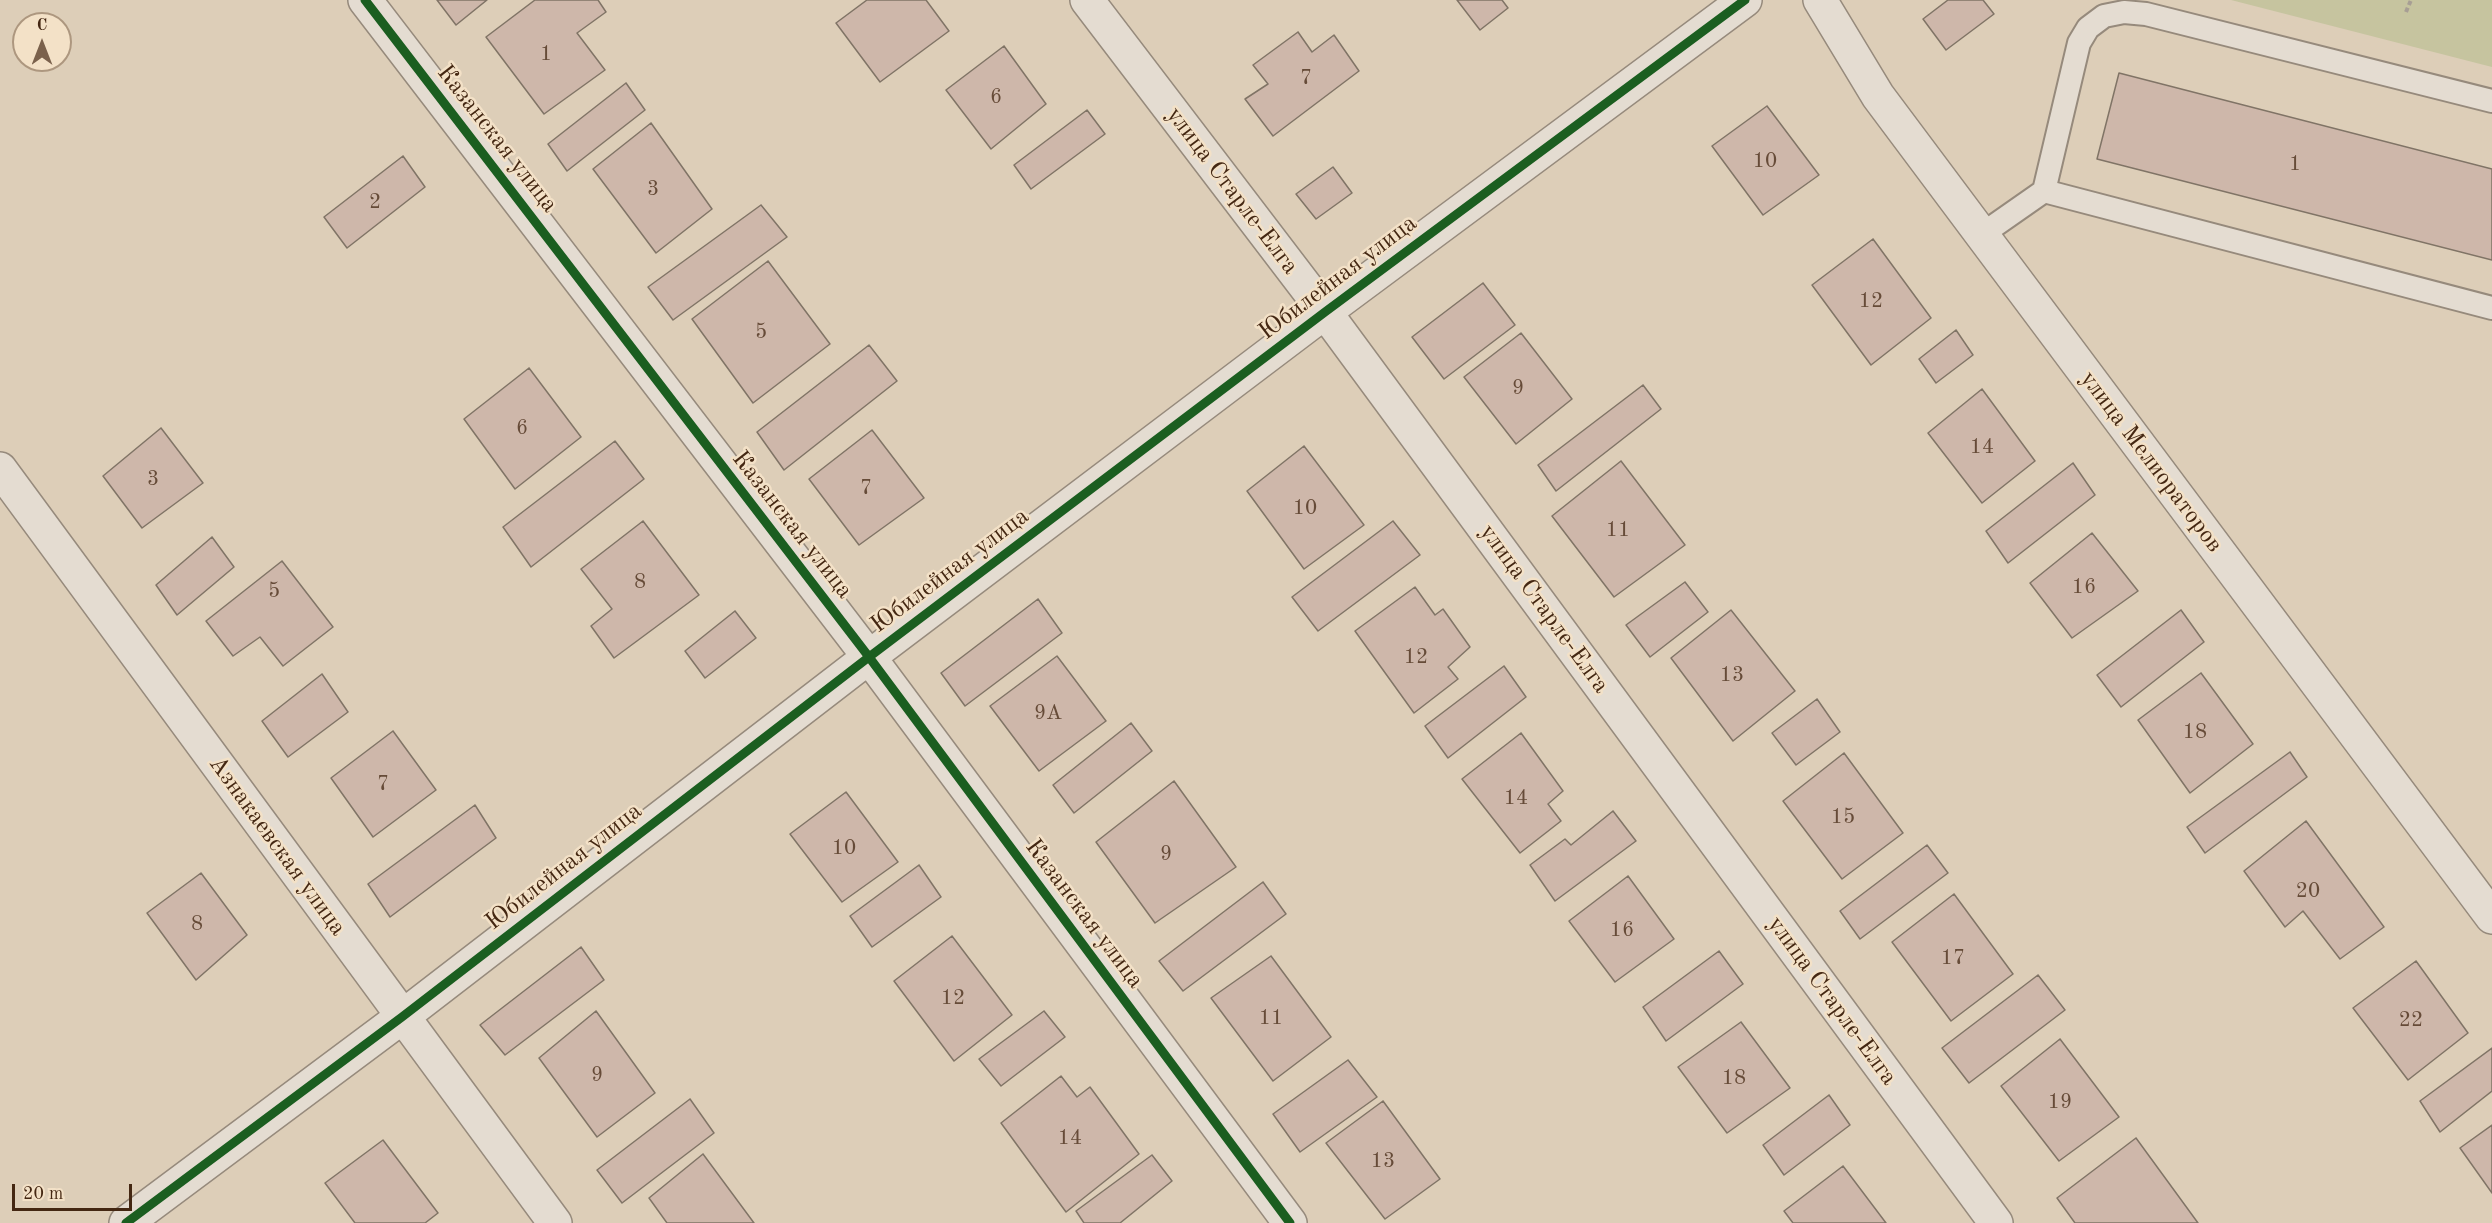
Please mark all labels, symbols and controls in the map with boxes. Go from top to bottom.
north arrow [12,12,72,72]
text: С [37,18,47,34]
house number: 1 [540,41,552,67]
street label: Казанская улица [430,59,564,219]
house number: 7 [1300,65,1312,91]
house number: 6 [990,84,1002,110]
street label: улица Старле-Елга [1160,102,1304,280]
house number: 10 [1753,148,1777,174]
house number: 1 [2289,151,2301,177]
house number: 3 [647,176,659,202]
house number: 2 [369,189,381,215]
street label: Юбилейная улица [1253,209,1423,347]
house number: 12 [1859,288,1883,314]
house number: 5 [755,319,767,345]
street label: улица Мелиораторов [2073,366,2229,558]
house number: 9 [1512,375,1524,401]
house number: 6 [516,415,528,441]
house number: 14 [1970,434,1994,460]
street label: Казанская улица [725,445,859,605]
house number: 3 [147,466,159,492]
house number: 7 [860,475,872,501]
house number: 10 [1293,495,1317,521]
street label: Юбилейная улица [865,502,1035,640]
house number: 11 [1606,517,1630,543]
street label: улица Старле-Елга [1473,519,1615,699]
house number: 8 [634,569,646,595]
house number: 16 [2072,574,2096,600]
house number: 5 [268,578,280,604]
house number: 12 [1404,644,1428,670]
house number: 13 [1720,662,1744,688]
house number: 9А [1034,700,1062,726]
house number: 18 [2183,719,2207,745]
street label: Азнакаевская улица [202,750,352,942]
house number: 7 [377,771,389,797]
house number: 14 [1504,785,1528,811]
street label: Юбилейная улица [480,797,648,937]
house number: 15 [1831,804,1855,830]
street label: Казанская улица [1018,834,1150,994]
house number: 10 [832,835,856,861]
house number: 9 [1160,841,1172,867]
house number: 20 [2296,878,2320,904]
house number: 8 [191,911,203,937]
street label: улица Старле-Елга [1761,911,1903,1091]
house number: 16 [1610,917,1634,943]
house number: 17 [1941,945,1965,971]
house number: 12 [941,985,965,1011]
house number: 11 [1259,1005,1283,1031]
house number: 22 [2399,1007,2423,1033]
house number: 9 [591,1062,603,1088]
house number: 18 [1722,1065,1746,1091]
house number: 19 [2048,1089,2072,1115]
house number: 14 [1058,1125,1082,1151]
house number: 13 [1371,1148,1395,1174]
scale bar [15,1172,135,1210]
text: 20 m [23,1185,63,1203]

